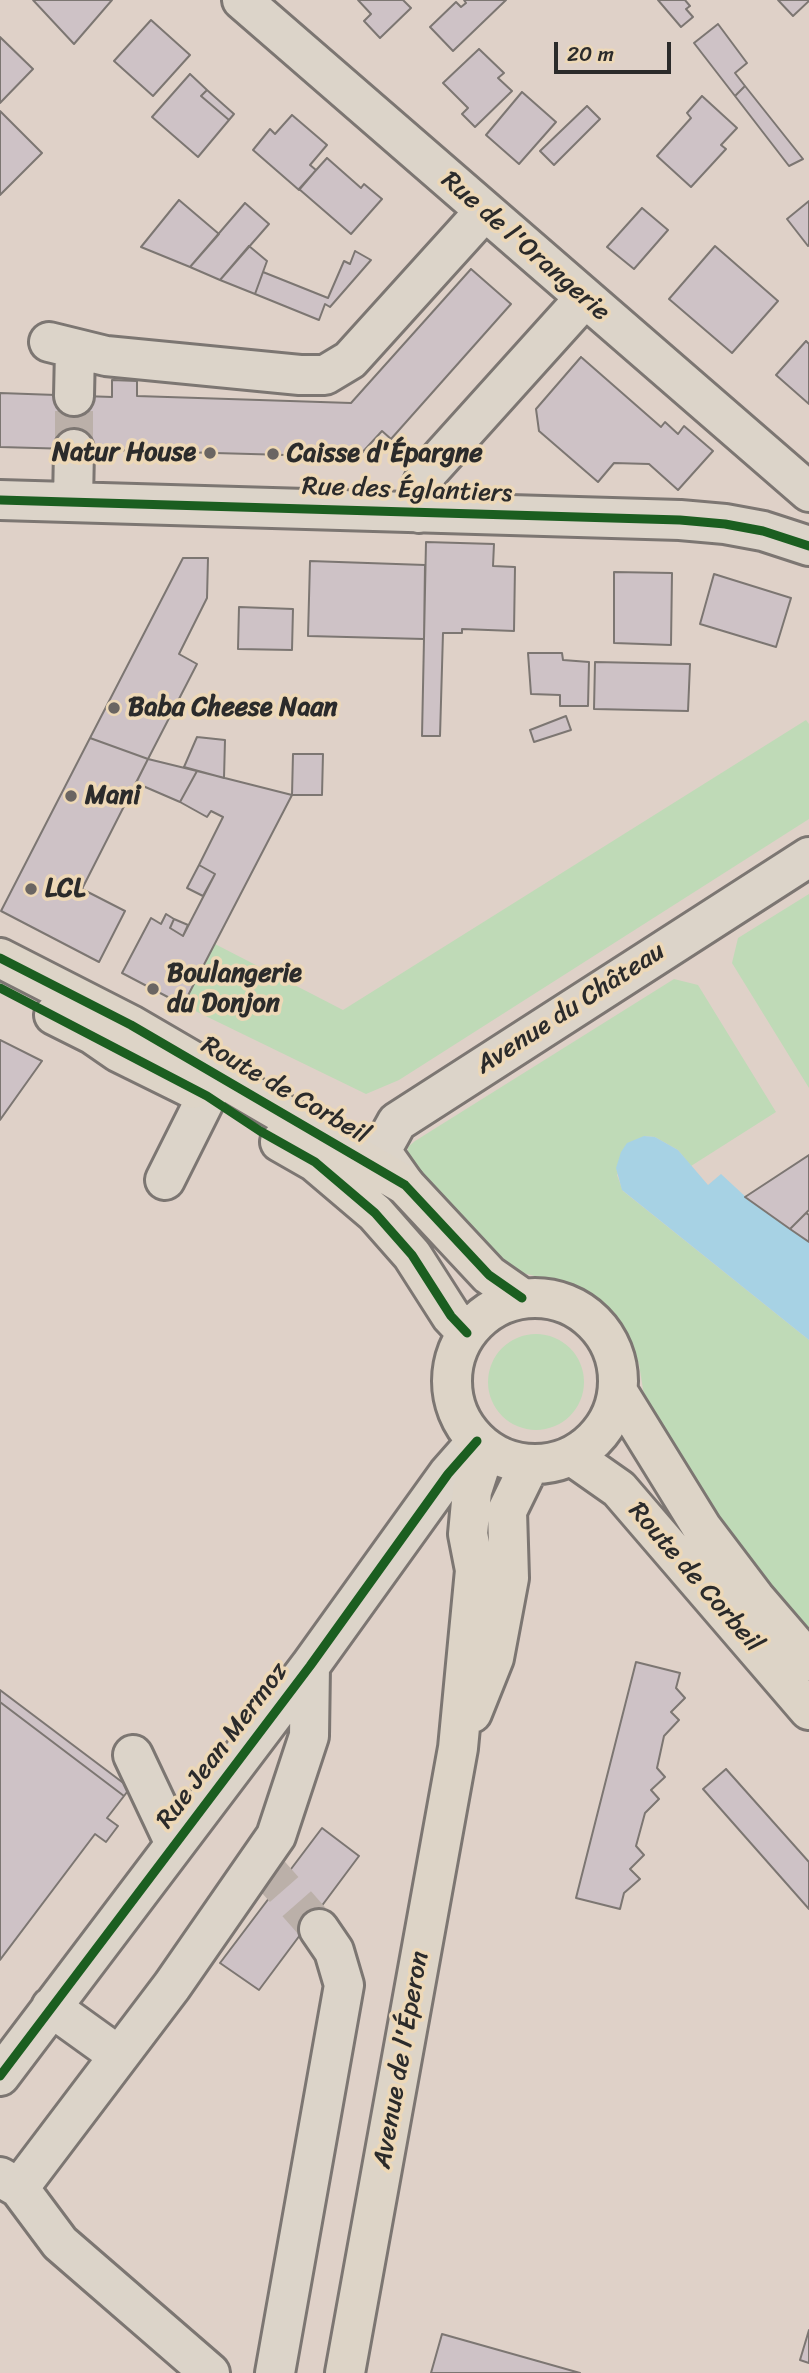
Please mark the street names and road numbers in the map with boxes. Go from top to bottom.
street label: Rue de l'Orangerie [434,165,616,329]
street label: Rue des Églantiers [301,472,513,510]
street label: Avenue du Château [471,936,671,1082]
street label: Route de Corbeil [195,1030,375,1152]
street label: Route de Corbeil [621,1496,769,1660]
street label: Rue Jean Mermoz [150,1657,296,1835]
street label: Avenue de l'Éperon [368,1949,436,2171]

